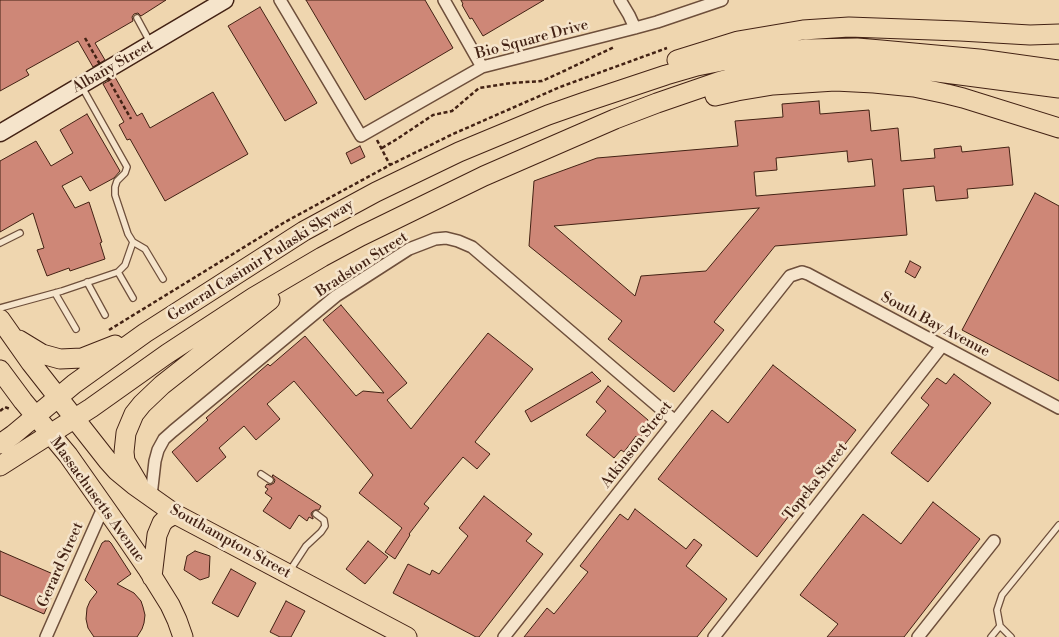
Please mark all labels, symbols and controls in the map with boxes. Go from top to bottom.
street label: Bio Square Drive [474,16,590,64]
street label: Albany Street [69,37,157,97]
street label: General Casimir Pulaski Skyway [165,196,357,326]
street label: Bradston Street [313,229,411,301]
street label: South Bay Avenue [877,289,993,361]
street label: Atkinson Street [598,398,676,492]
street label: Massachusetts Avenue [46,434,148,566]
street label: Topeka Street [780,440,852,524]
street label: Southampton Street [166,501,294,583]
street label: Gerard Street [34,520,88,610]

